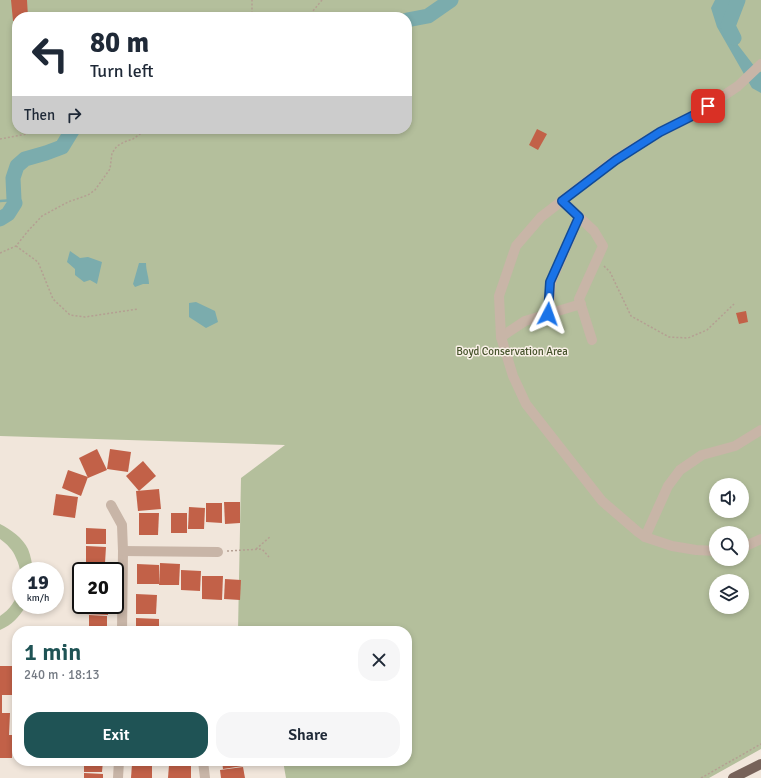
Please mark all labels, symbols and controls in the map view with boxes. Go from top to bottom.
text: 80 m [90,26,149,60]
icon: left [24,28,76,80]
text: Turn left [90,60,153,82]
pin [691,89,725,123]
icon: arrive [697,95,719,117]
icon: right [63,104,85,126]
text: Then [24,106,55,124]
position arrow [527,293,569,335]
park label: Boyd Conservation Area [456,345,568,358]
map controls [709,478,749,614]
button: sound [709,478,749,518]
button: search [709,526,749,566]
speed limit sign: 20 [72,562,124,614]
text: 19 [27,570,49,595]
button: layers [709,574,749,614]
text: km/h [27,592,49,604]
text: 1 min [24,637,81,667]
button: close [358,639,400,681]
text: 240 m · 18:13 [24,667,100,683]
button: Exit [24,712,208,758]
button: Share [216,712,400,758]

